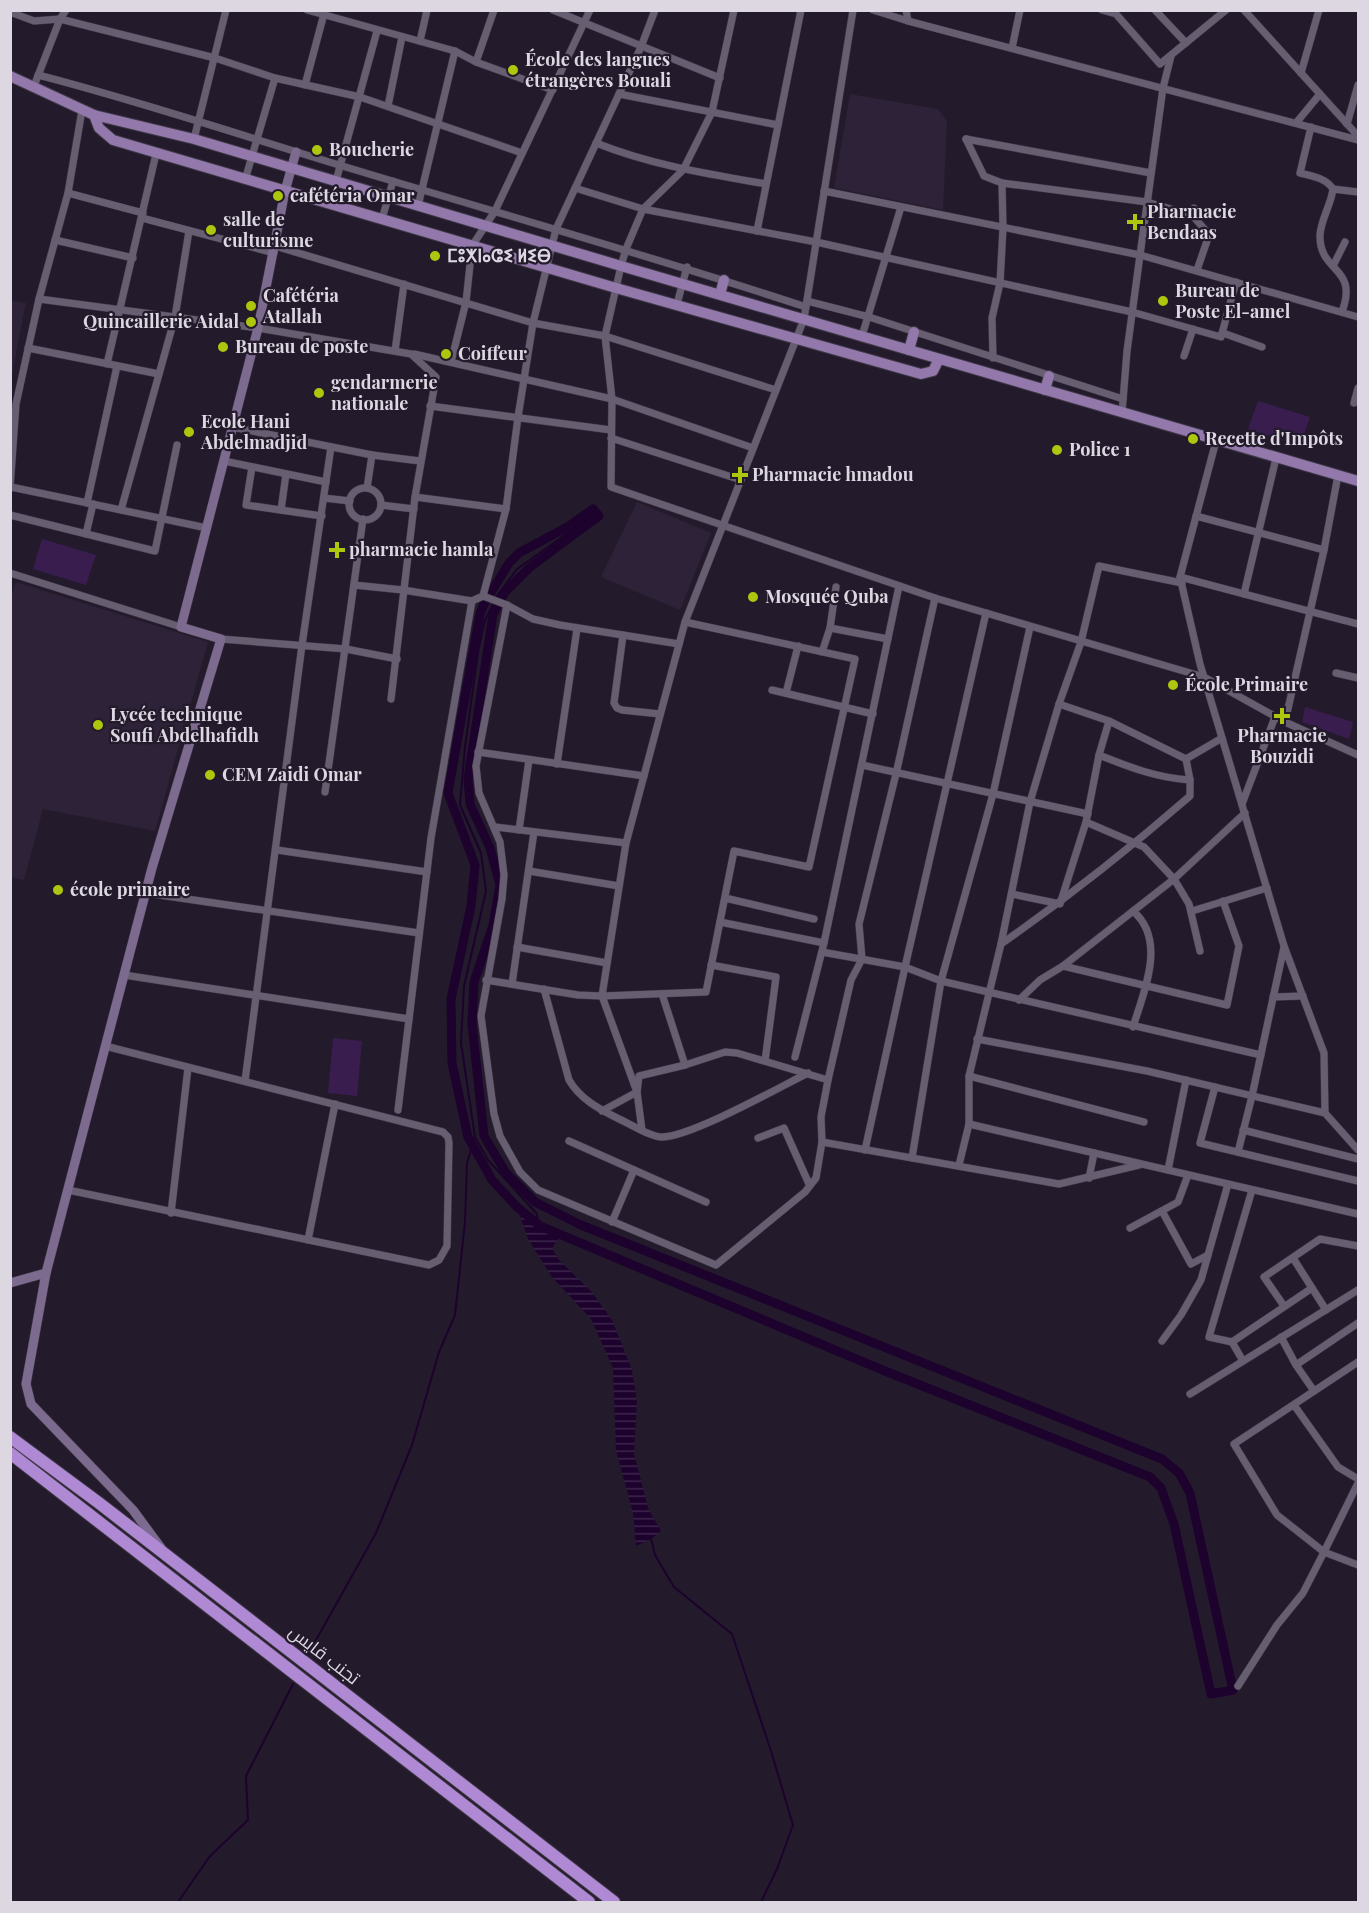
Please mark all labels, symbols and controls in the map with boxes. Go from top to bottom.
place label: École des langues étrangères Bouali [525,47,672,92]
marker: École des langues étrangères Bouali [506,63,520,77]
place label: Boucherie [329,137,414,161]
marker: Boucherie [310,143,324,157]
place label: cafétéria Omar [290,183,415,207]
marker: cafétéria Omar [271,189,285,203]
place label: Pharmacie Bendaas [1147,199,1236,244]
place label: salle de culturisme [223,207,313,252]
marker: Pharmacie Bendaas [1128,215,1142,229]
marker: salle de culturisme [204,223,218,237]
place label: ⵎⵓⵅⵏⴰⵛⵉ ⵍⵉⴱ [447,243,551,267]
marker: ⵎⵓⵅⵏⴰⵛⵉ ⵍⵉⴱ [428,249,442,263]
place label: Bureau de Poste El-amel [1175,278,1291,323]
place label: Cafétéria Atallah [262,283,339,328]
marker: Bureau de Poste El-amel [1156,294,1170,308]
marker: Cafétéria Atallah [244,299,258,313]
place label: Quincaillerie Aidal [83,309,239,333]
marker: Quincaillerie Aidal [244,315,258,329]
place label: Bureau de poste [235,334,368,358]
marker: Bureau de poste [216,340,230,354]
place label: Coiffeur [458,341,527,365]
marker: Coiffeur [439,347,453,361]
place label: gendarmerie nationale [331,370,438,415]
marker: gendarmerie nationale [312,386,326,400]
place label: Ecole Hani Abdelmadjid [200,409,307,454]
marker: Ecole Hani Abdelmadjid [182,425,196,439]
place label: Recette d'Impôts [1205,426,1343,450]
marker: Recette d'Impôts [1186,432,1200,446]
place label: Police 1 [1069,437,1131,461]
marker: Police 1 [1050,443,1064,457]
place label: Pharmacie hmadou [752,462,914,486]
marker: Pharmacie hmadou [733,468,747,482]
place label: pharmacie hamla [349,537,494,561]
marker: pharmacie hamla [330,543,344,557]
place label: Mosquée Quba [765,584,889,608]
marker: Mosquée Quba [746,590,760,604]
place label: École Primaire [1185,672,1308,696]
marker: École Primaire [1166,678,1180,692]
place label: Lycée technique Soufi Abdelhafidh [110,702,259,747]
marker: Pharmacie Bouzidi [1275,709,1289,723]
marker: Lycée technique Soufi Abdelhafidh [91,718,105,732]
place label: Pharmacie Bouzidi [1237,723,1327,768]
place label: CEM Zaidi Omar [222,762,362,786]
marker: CEM Zaidi Omar [203,768,217,782]
place label: école primaire [70,877,190,901]
marker: école primaire [51,883,65,897]
street label: تجنب قايس [284,1619,365,1690]

